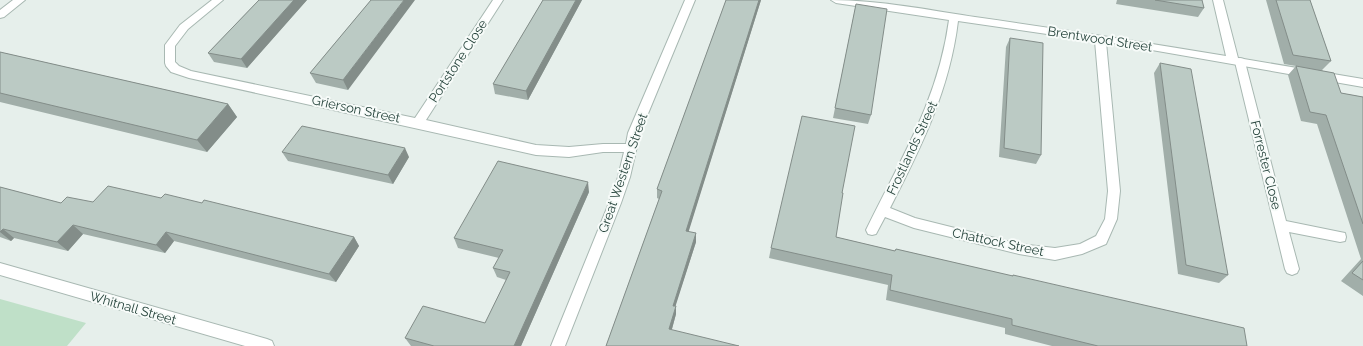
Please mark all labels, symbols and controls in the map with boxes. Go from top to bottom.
street label: Portstone Close [426,17,490,105]
street label: Brentwood Street [1047,23,1154,55]
street label: Grierson Street [310,92,402,126]
street label: Frostlands Street [884,98,941,197]
street label: Great Western Street [595,111,651,235]
street label: Forrester Close [1248,119,1284,211]
street label: Chattock Street [951,225,1046,259]
street label: Whitnall Street [88,289,178,328]

